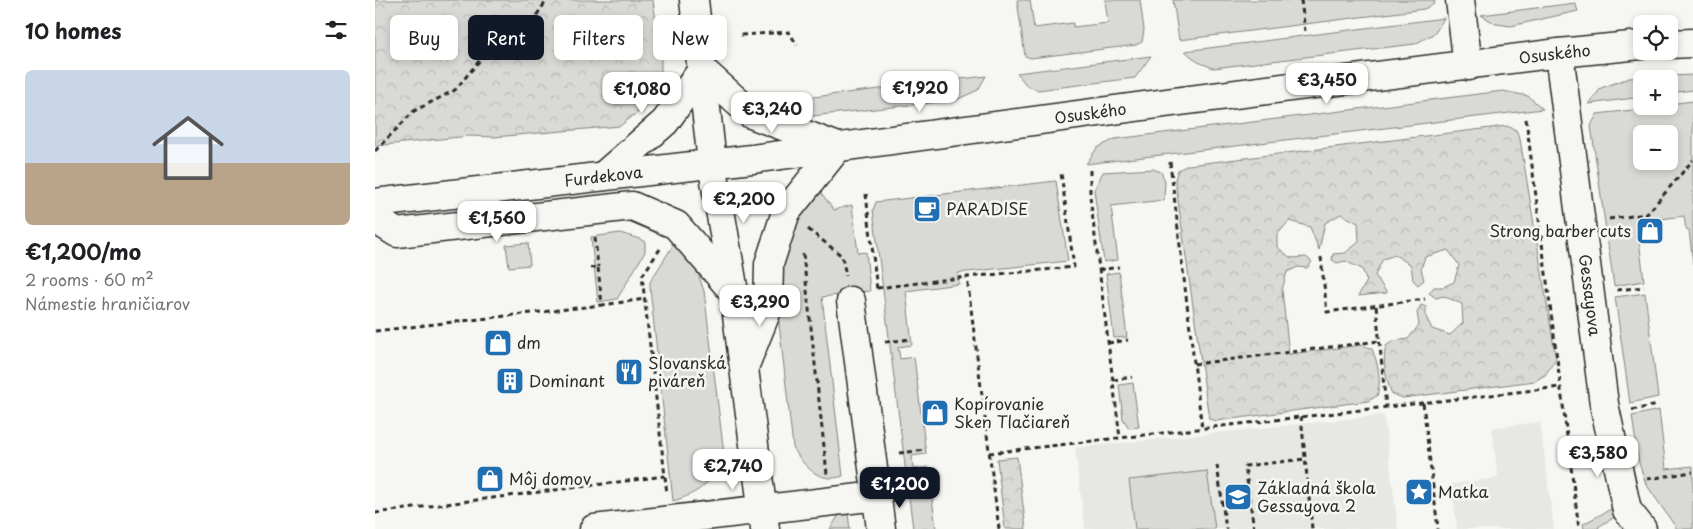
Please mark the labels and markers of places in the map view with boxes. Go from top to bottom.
pin: €3,450 [1286,62,1368,105]
pin: €1,920 [879,70,961,113]
pin: €1,080 [601,72,683,114]
pin: €3,240 [731,92,813,134]
pin: €2,200 [703,182,785,224]
cafe icon: PARADISE [912,194,942,224]
place label: PARADISE [946,196,1029,220]
pin: €1,560 [456,200,538,243]
shop icon: Strong barber cuts [1635,216,1665,246]
place label: Strong barber cuts [1489,218,1631,242]
pin: €3,290 [719,284,801,327]
shop icon: dm [483,328,513,358]
place label: dm [517,330,541,354]
place label: Slovanská piváreň [648,350,726,392]
restaurant icon: Slovanská piváreň [614,357,644,387]
building icon: Dominant [495,366,525,396]
place label: Dominant [529,368,605,392]
place label: Kopírovanie Sken Tlačiareň [954,391,1070,433]
shop icon: Kopírovanie Sken Tlačiareň [920,398,950,428]
pin: €3,580 [1557,436,1639,478]
pin: €2,740 [692,448,774,491]
shop icon: Môj domov [475,464,505,494]
place label: Môj domov [509,466,591,490]
pin: €1,200 [859,466,941,509]
place label: Základná škola Gessayova 2 [1257,475,1376,517]
place icon: Matka [1404,477,1434,507]
place label: Matka [1438,479,1488,503]
school or university icon: Základná škola Gessayova 2 [1223,482,1253,512]

